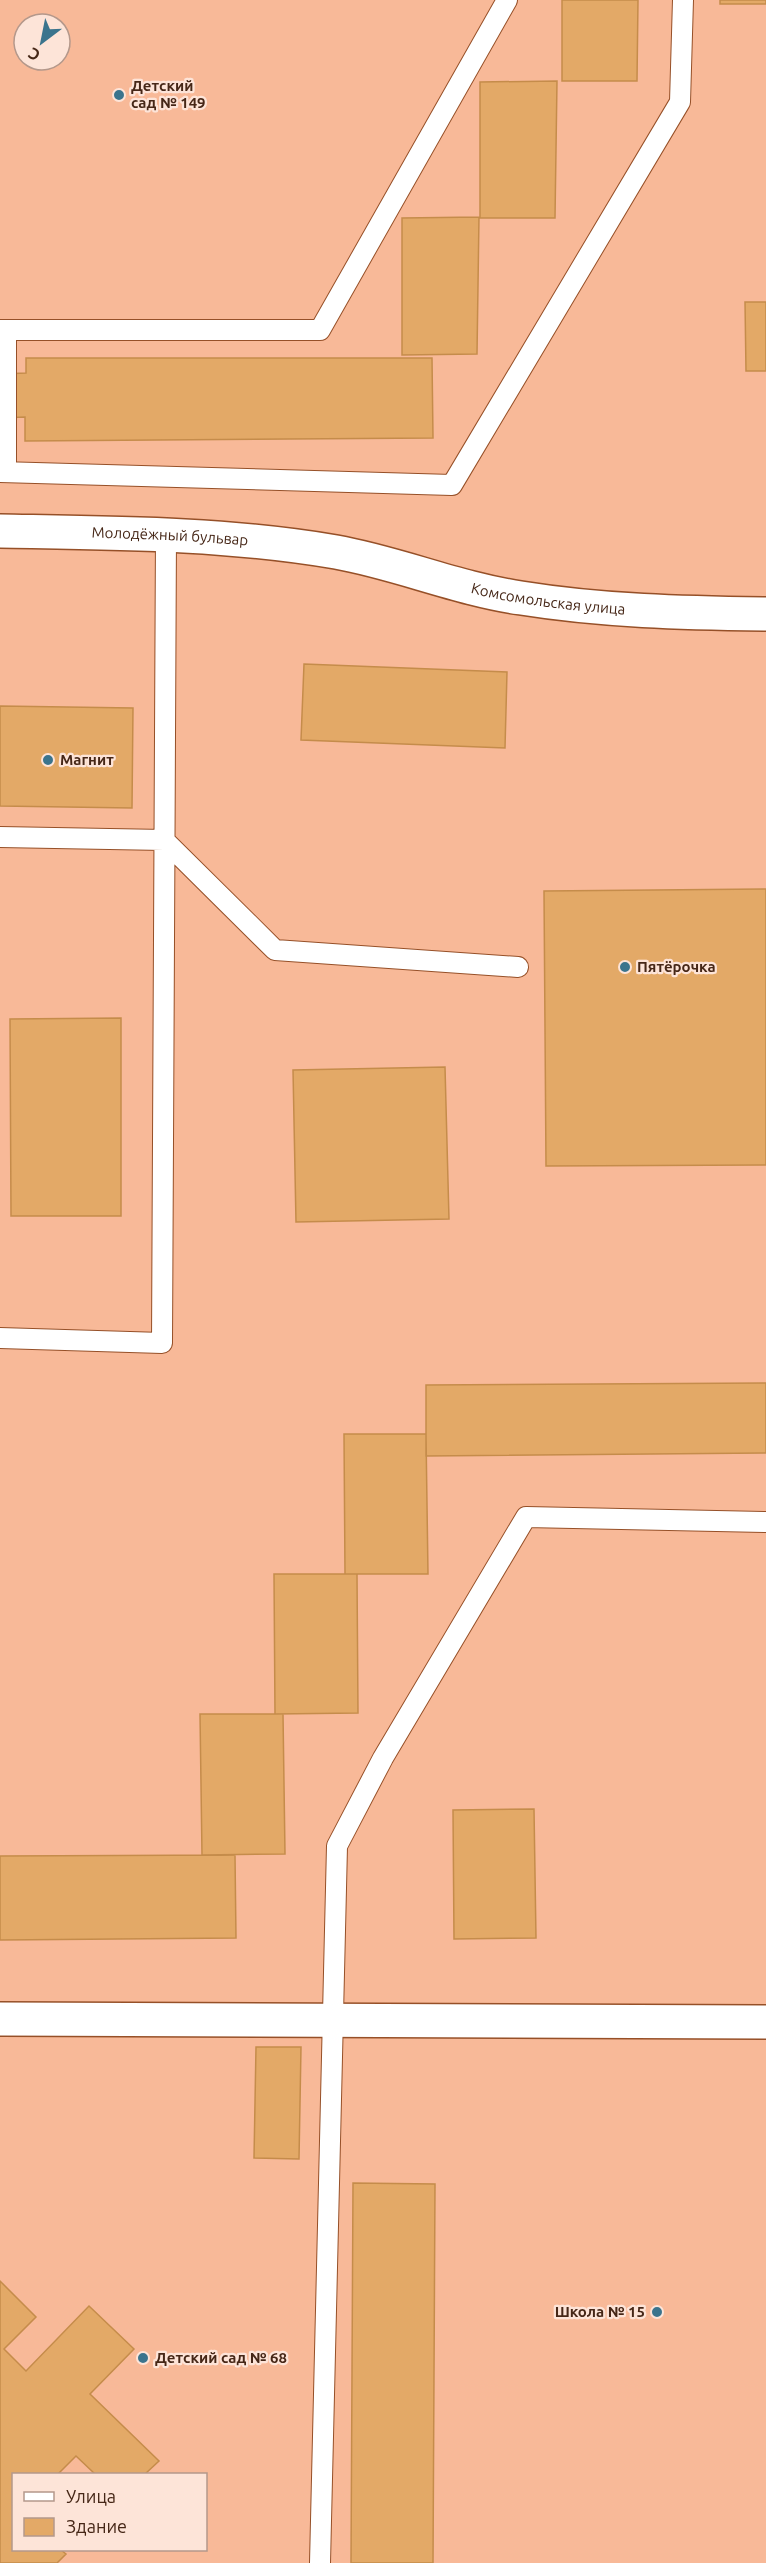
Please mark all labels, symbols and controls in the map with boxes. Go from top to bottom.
north arrow [12,12,72,72]
text: С [25,44,43,65]
place label: Детский сад № 149 [131,77,206,111]
marker: Детский сад № 149 [112,88,126,102]
street label: Молодёжный бульвар [91,524,249,549]
street label: Комсомольская улица [470,579,626,617]
place label: Магнит [60,751,114,768]
marker: Магнит [41,753,55,767]
place label: Пятёрочка [637,958,716,975]
marker: Пятёрочка [618,960,632,974]
place label: Школа № 15 [555,2303,645,2320]
marker: Школа № 15 [650,2305,664,2319]
place label: Детский сад № 68 [155,2349,287,2366]
marker: Детский сад № 68 [136,2351,150,2365]
legend [12,2473,207,2551]
text: Улица [66,2486,116,2506]
text: Здание [66,2516,127,2536]

